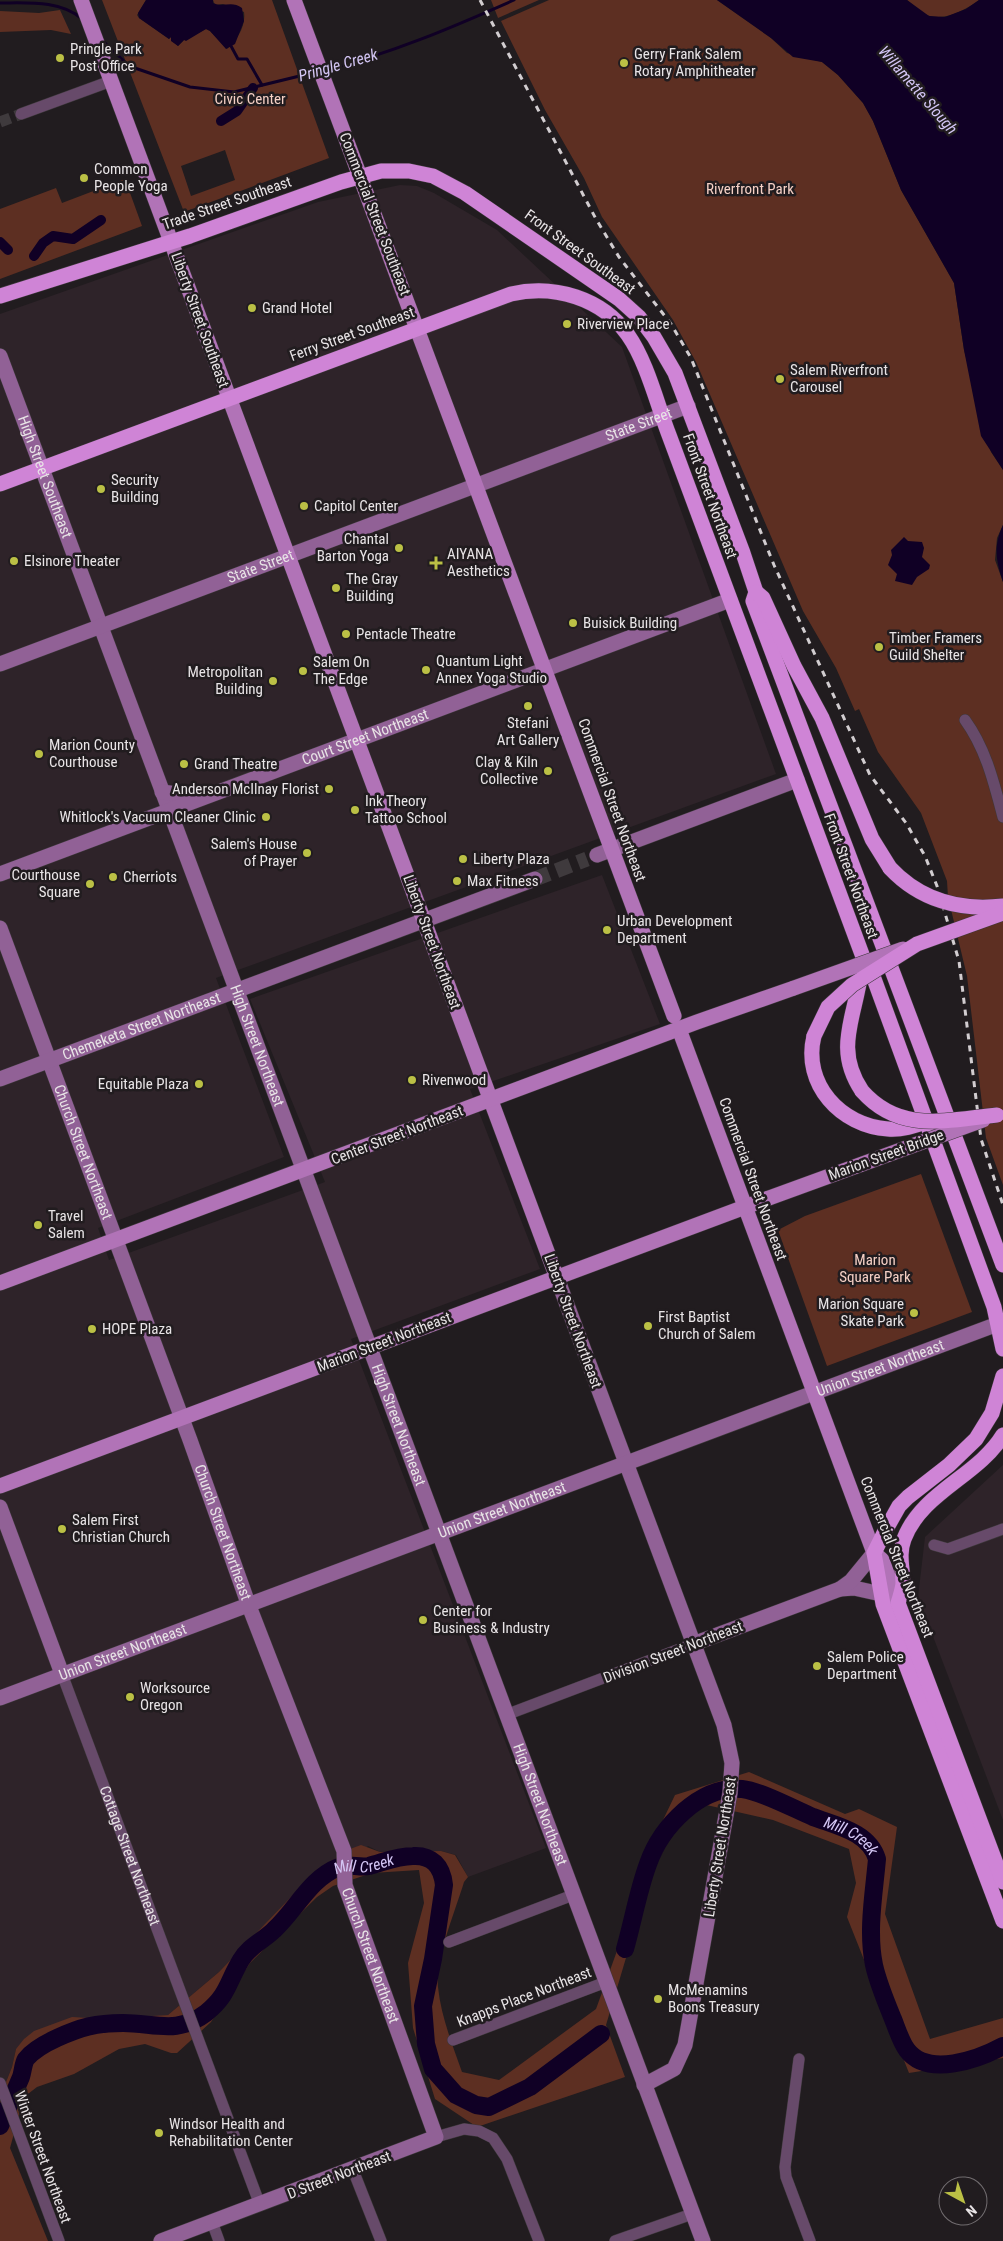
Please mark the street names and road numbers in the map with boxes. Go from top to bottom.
street label: Commercial Street Southeast [336,130,414,298]
street label: Trade Street Southeast [160,173,294,233]
street label: Front Street Southeast [521,206,639,298]
street label: Liberty Street Southeast [167,250,233,390]
street label: Ferry Street Southeast [287,303,417,365]
street label: State Street [603,404,674,445]
street label: High Street Southeast [14,413,76,541]
street label: Front Street Northeast [679,431,741,561]
street label: State Street [225,546,296,587]
street label: Court Street Northeast [299,705,431,769]
street label: Commercial Street Northeast [574,716,650,884]
street label: Front Street Northeast [820,811,882,941]
street label: Liberty Street Northeast [399,872,465,1012]
street label: High Street Northeast [226,982,288,1109]
street label: Chemeketa Street Northeast [60,988,223,1064]
street label: Church Street Northeast [50,1082,116,1222]
street label: Commercial Street Northeast [715,1095,791,1263]
street label: Center Street Northeast [329,1102,465,1168]
street label: Marion Street Bridge [826,1126,946,1184]
street label: Liberty Street Northeast [540,1251,606,1391]
street label: Marion Street Northeast [314,1308,454,1376]
street label: Union Street Northeast [814,1336,947,1400]
street label: High Street Northeast [368,1362,430,1488]
street label: Church Street Northeast [190,1462,255,1602]
street label: Commercial Street Northeast [856,1474,938,1640]
street label: Union Street Northeast [436,1478,568,1542]
street label: Division Street Northeast [601,1617,745,1687]
street label: Union Street Northeast [56,1620,189,1684]
street label: High Street Northeast [509,1741,571,1868]
street label: Liberty Street Northeast [700,1776,740,1918]
street label: Cottage Street Northeast [96,1783,164,1928]
street label: Church Street Northeast [338,1885,403,2026]
street label: Knapps Place Northeast [454,1963,594,2031]
street label: Winter Street Northeast [11,2089,75,2225]
street label: D Street Northeast [285,2147,393,2203]

